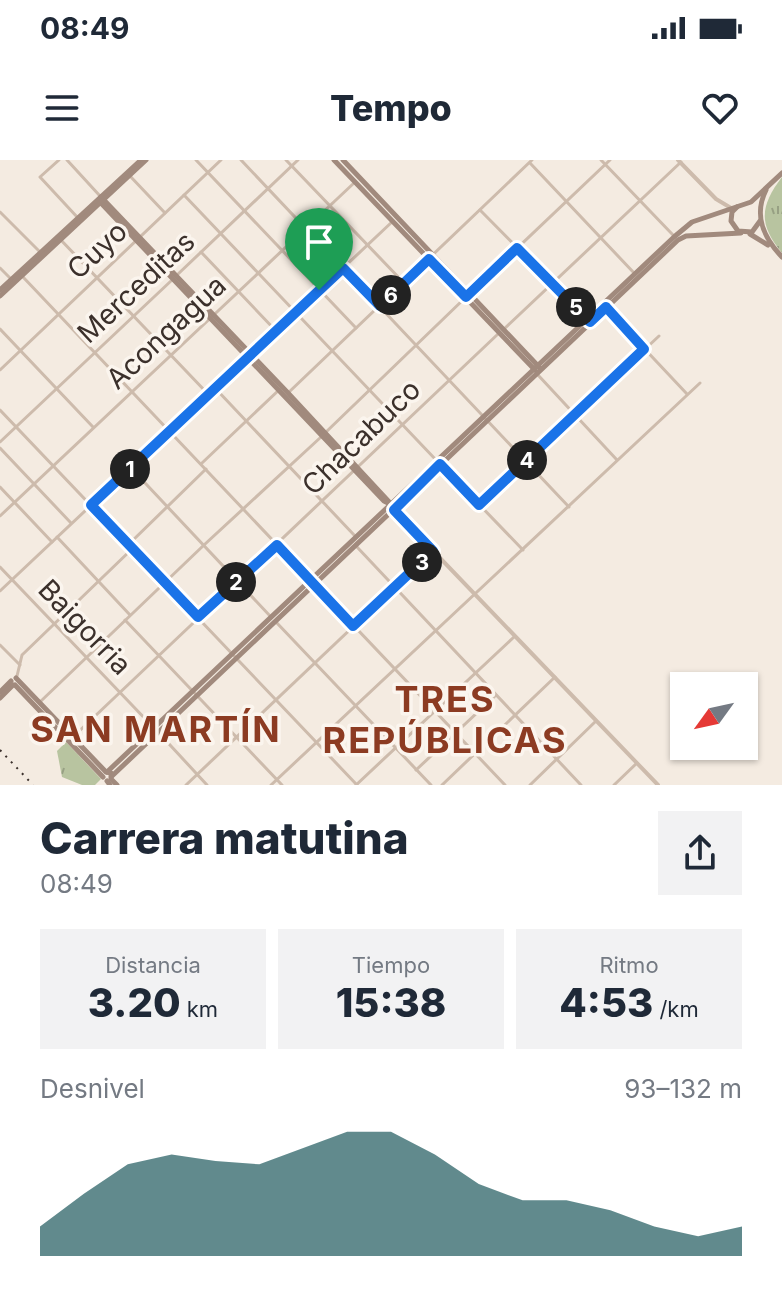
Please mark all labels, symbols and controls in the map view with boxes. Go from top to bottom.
text: 08:49 [40,10,130,46]
icon: menu [40,86,84,130]
text: Tempo [330,86,452,130]
icon: heart [698,86,742,130]
pin [285,208,353,290]
street label: Cuyo [60,214,134,286]
icon: arrive [297,220,341,264]
street label: Merceditas [70,224,202,350]
street label: Acongagua [99,268,233,396]
pin: 6 [371,275,411,315]
text: 6 [384,282,398,308]
pin: 5 [556,287,596,327]
text: 5 [569,294,583,320]
street label: Chacabuco [295,372,427,502]
pin: 4 [507,440,547,480]
text: 4 [520,447,534,473]
pin: 1 [110,449,150,489]
text: 1 [125,456,135,482]
pin: 3 [402,542,442,582]
text: 3 [415,549,429,575]
pin: 2 [216,562,256,602]
text: 2 [229,569,243,595]
street label: Baigorria [31,572,139,682]
north arrow [670,672,758,760]
map controls [670,672,758,760]
district label: TRES REPÚBLICAS [322,677,568,762]
district label: SAN MARTÍN [30,707,282,751]
text: Carrera matutina [40,811,409,865]
button: share [658,811,742,895]
text: 08:49 [40,868,113,899]
text: Distancia [105,952,201,978]
text: Tiempo [352,952,430,978]
text: Ritmo [599,952,659,978]
text: 3.20 [88,978,181,1027]
text: 15:38 [336,978,446,1027]
text: 4:53 [559,978,653,1027]
text: km [181,996,218,1022]
text: /km [653,996,699,1022]
text: Desnivel [40,1073,145,1104]
text: 93–132 m [624,1073,742,1104]

